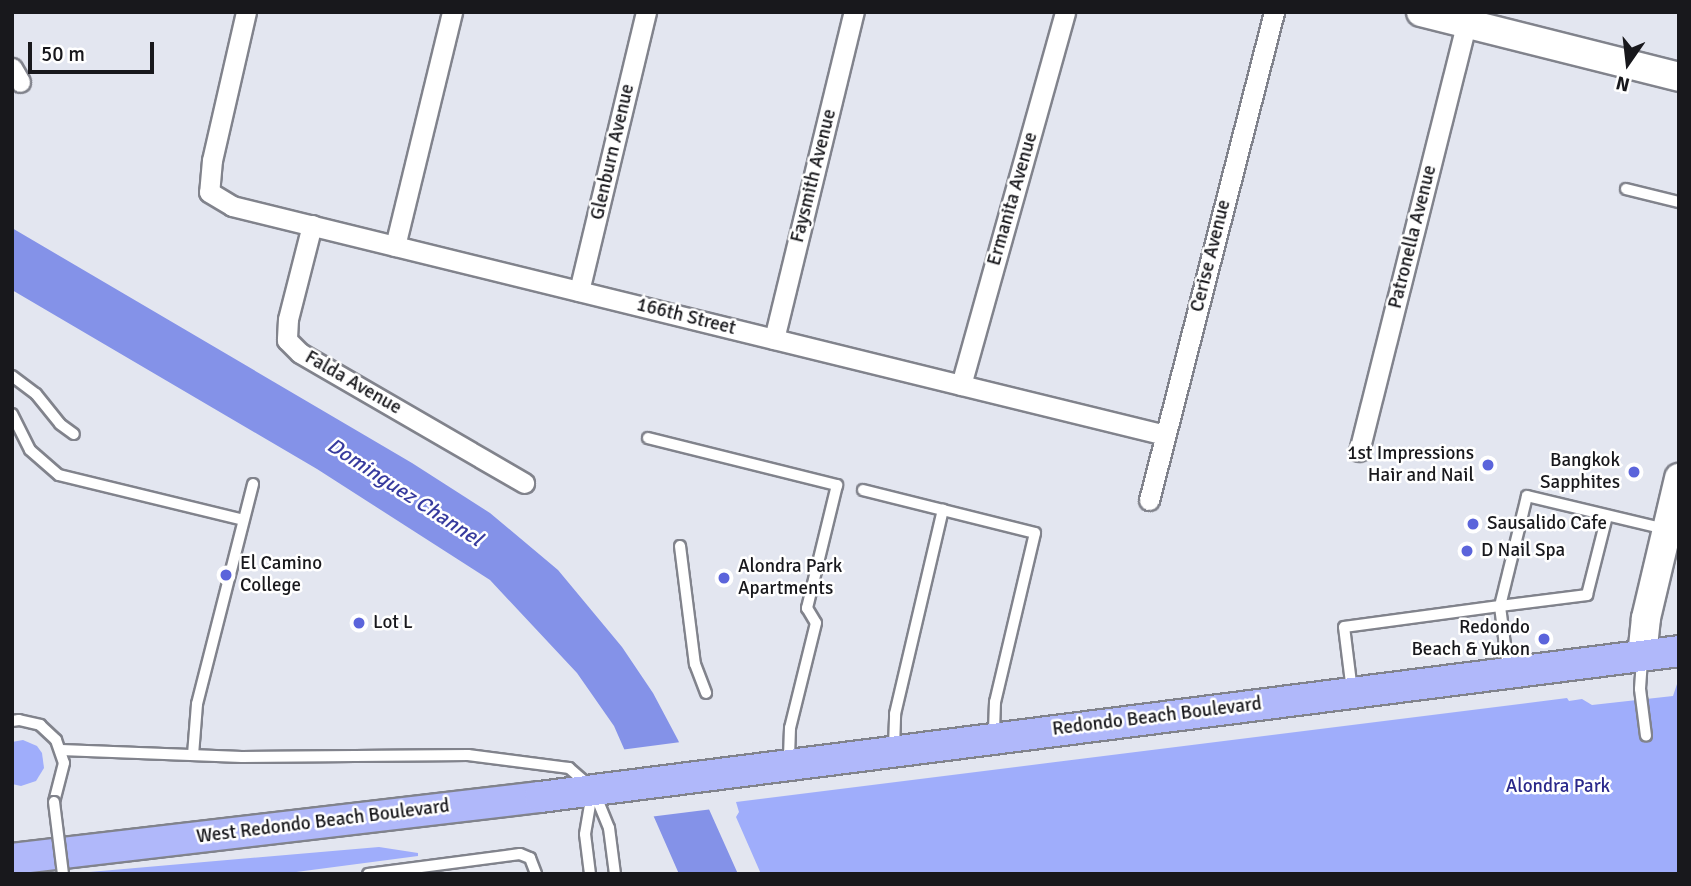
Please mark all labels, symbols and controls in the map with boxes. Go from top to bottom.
scale bar [32,28,158,72]
north arrow [1593,28,1663,98]
text: 50 m [41,41,85,67]
text: N [1614,70,1632,97]
street label: Glenburn Avenue [586,82,640,222]
street label: Faysmith Avenue [786,107,842,245]
street label: Ermanita Avenue [983,130,1043,268]
street label: Patronella Avenue [1384,163,1442,311]
street label: Cerise Avenue [1186,198,1236,314]
street label: 166th Street [634,294,738,340]
street label: Falda Avenue [301,346,405,420]
water label: Dominguez Channel [323,432,487,552]
place label: 1st Impressions Hair and Nail [1347,443,1474,487]
place label: Bangkok Sapphites [1540,450,1620,494]
marker: 1st Impressions Hair and Nail [1480,457,1496,473]
marker: Bangkok Sapphites [1626,464,1642,480]
place label: Sausalido Cafe [1487,513,1607,535]
marker: Sausalido Cafe [1465,516,1481,532]
place label: D Nail Spa [1481,540,1565,562]
marker: D Nail Spa [1459,543,1475,559]
place label: El Camino College [240,553,322,597]
place label: Alondra Park Apartments [738,556,842,600]
marker: El Camino College [218,567,234,583]
marker: Alondra Park Apartments [716,570,732,586]
place label: Lot L [373,612,413,634]
marker: Lot L [351,615,367,631]
place label: Redondo Beach & Yukon [1411,617,1530,661]
marker: Redondo Beach & Yukon [1536,631,1552,647]
street label: Redondo Beach Boulevard [1051,693,1263,741]
park label: Alondra Park [1506,776,1610,798]
street label: West Redondo Beach Boulevard [195,795,451,849]

